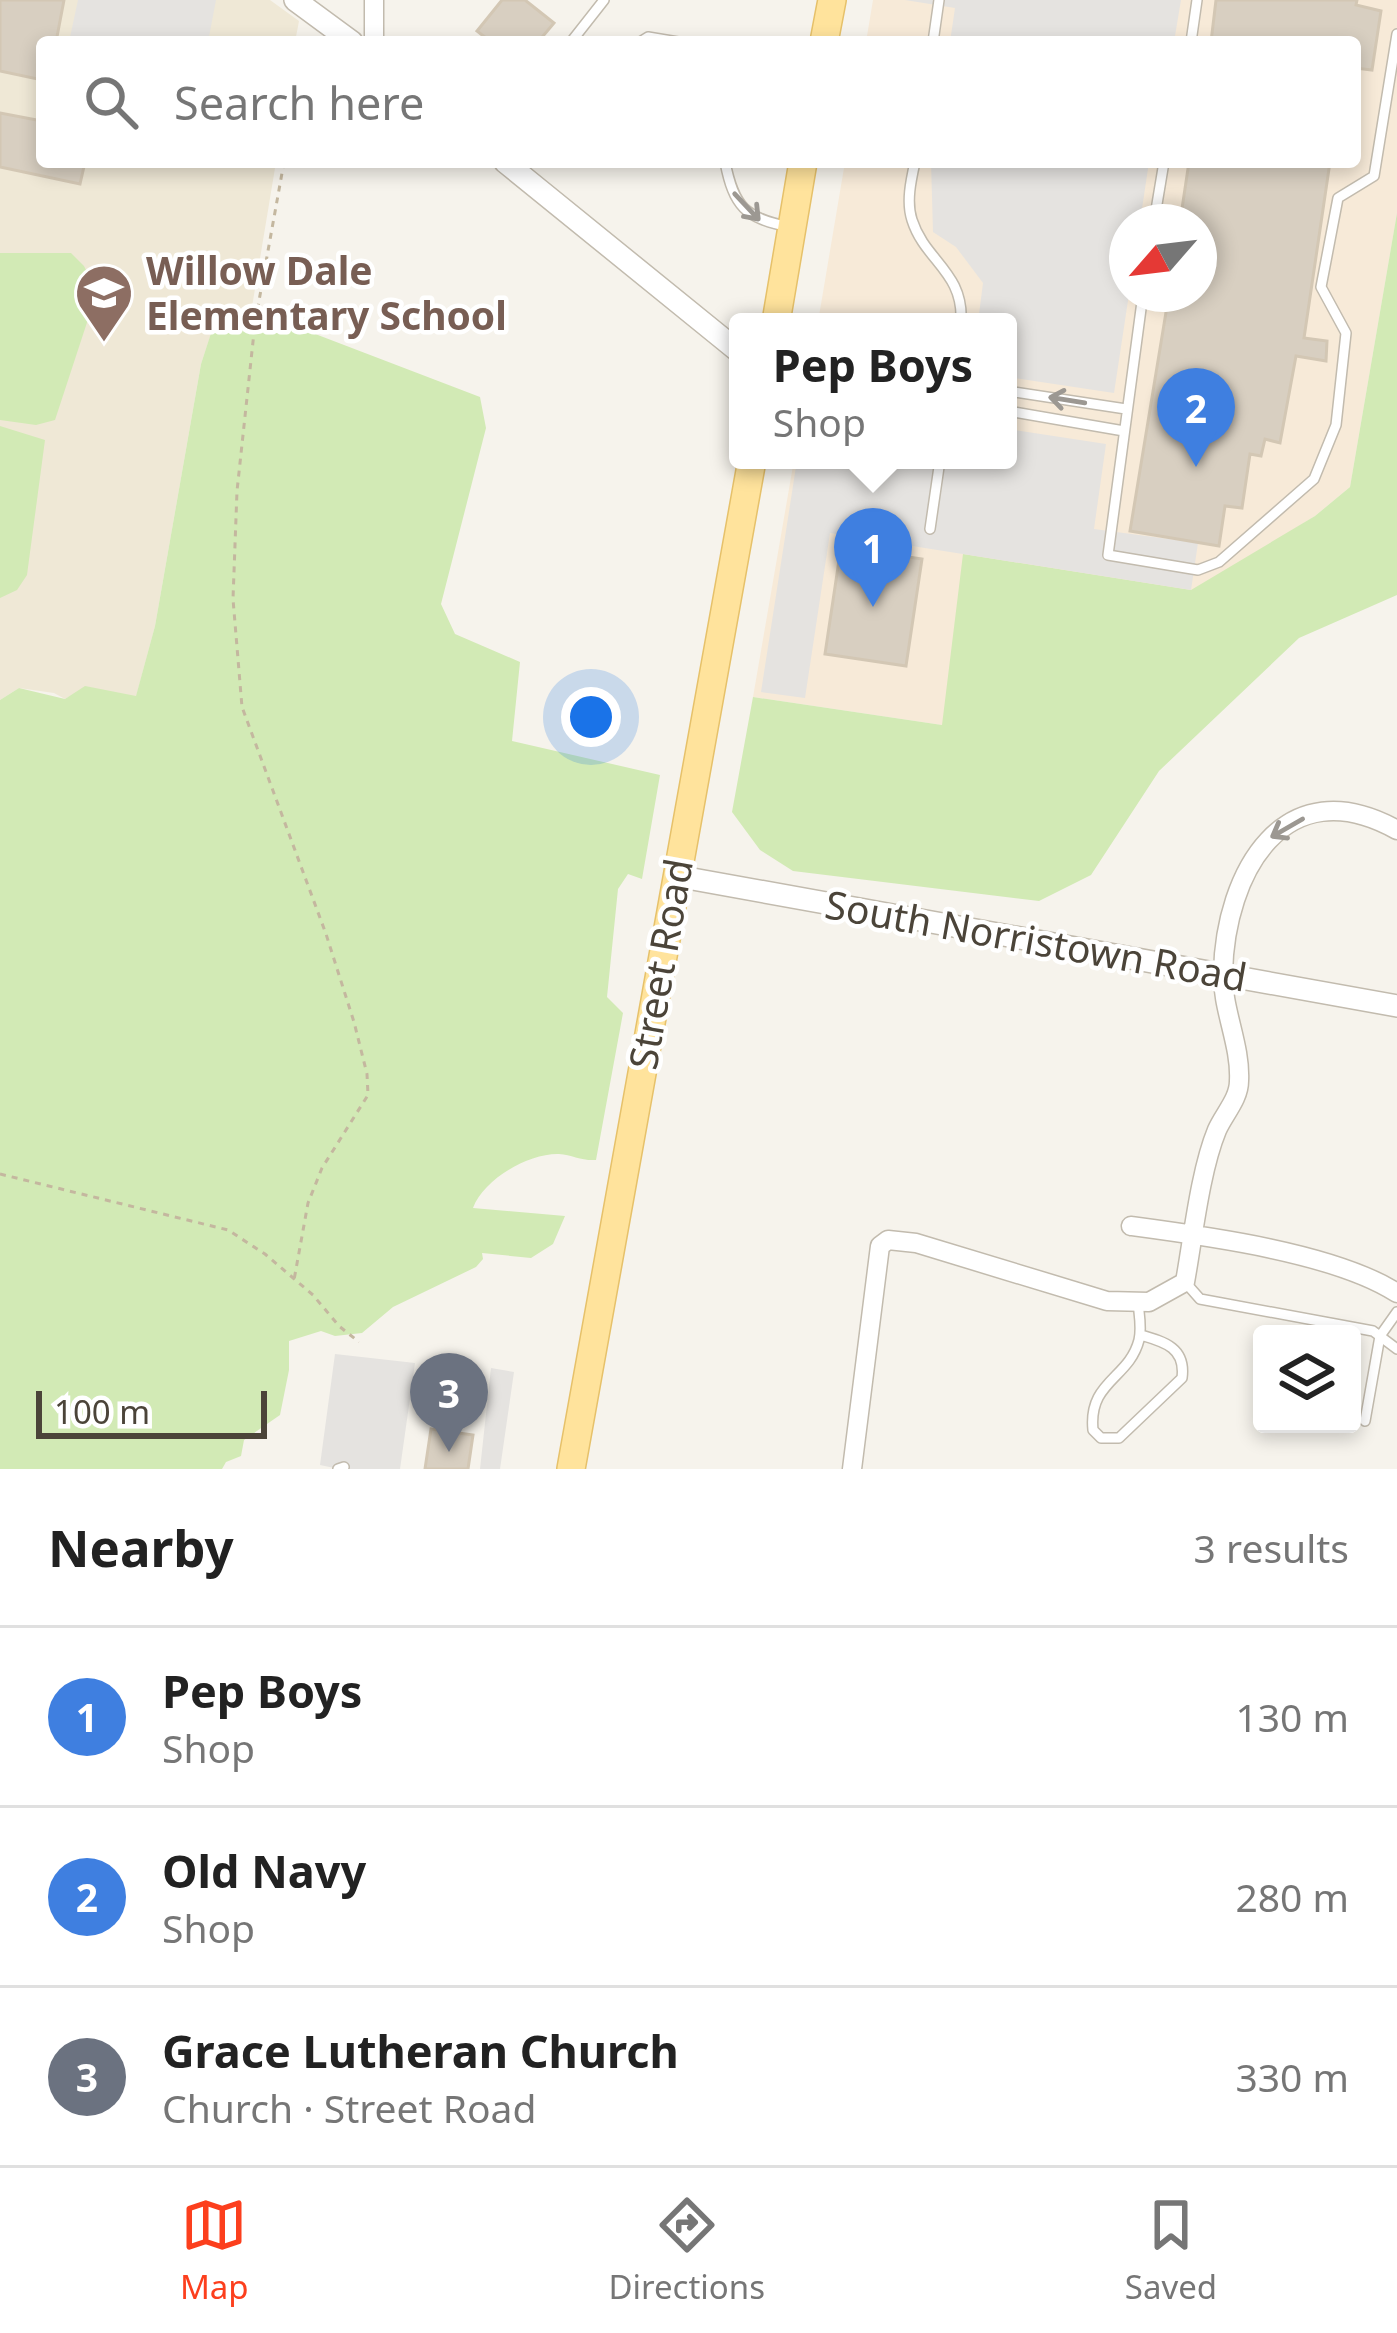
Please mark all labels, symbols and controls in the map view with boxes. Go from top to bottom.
search box [36,36,1361,168]
icon: search [78,69,144,135]
text: Search here [174,72,424,133]
one-way arrow [732,191,761,221]
north arrow [1109,204,1217,312]
place label: Willow Dale Elementary School [146,243,507,341]
school or university icon: Willow Dale Elementary School [73,262,135,344]
popup [729,313,1017,469]
text: Pep Boys [773,334,973,395]
pin: 2 [1157,368,1235,467]
one-way arrow [1048,388,1087,411]
text: Shop [773,395,866,448]
pin: 1 [834,508,912,607]
your location [561,687,621,747]
one-way arrow [1270,817,1305,840]
street label: Street Road [615,854,704,1073]
street label: South Norristown Road [821,876,1251,1003]
map controls [1253,1325,1361,1433]
button: layers [1253,1325,1361,1433]
pin: 3 [410,1353,488,1452]
scale bar [36,1385,267,1438]
text: 100 m [54,1389,150,1434]
text: Nearby [48,1512,234,1582]
text: 3 results [1194,1521,1349,1574]
text: Pep Boys [162,1660,362,1721]
text: 1 [76,1690,98,1743]
text: 130 m [1235,1690,1349,1743]
text: Shop [162,1721,255,1774]
text: Old Navy [162,1840,366,1901]
text: 2 [76,1870,98,1923]
text: 280 m [1235,1870,1349,1923]
text: Shop [162,1901,255,1954]
text: Grace Lutheran Church [162,2020,679,2081]
text: 3 [76,2050,98,2103]
text: 330 m [1235,2050,1349,2103]
text: Church · Street Road [162,2081,536,2134]
tab: Map [180,2192,249,2309]
tab: Directions [608,2192,765,2309]
tab: Saved [1125,2192,1217,2309]

